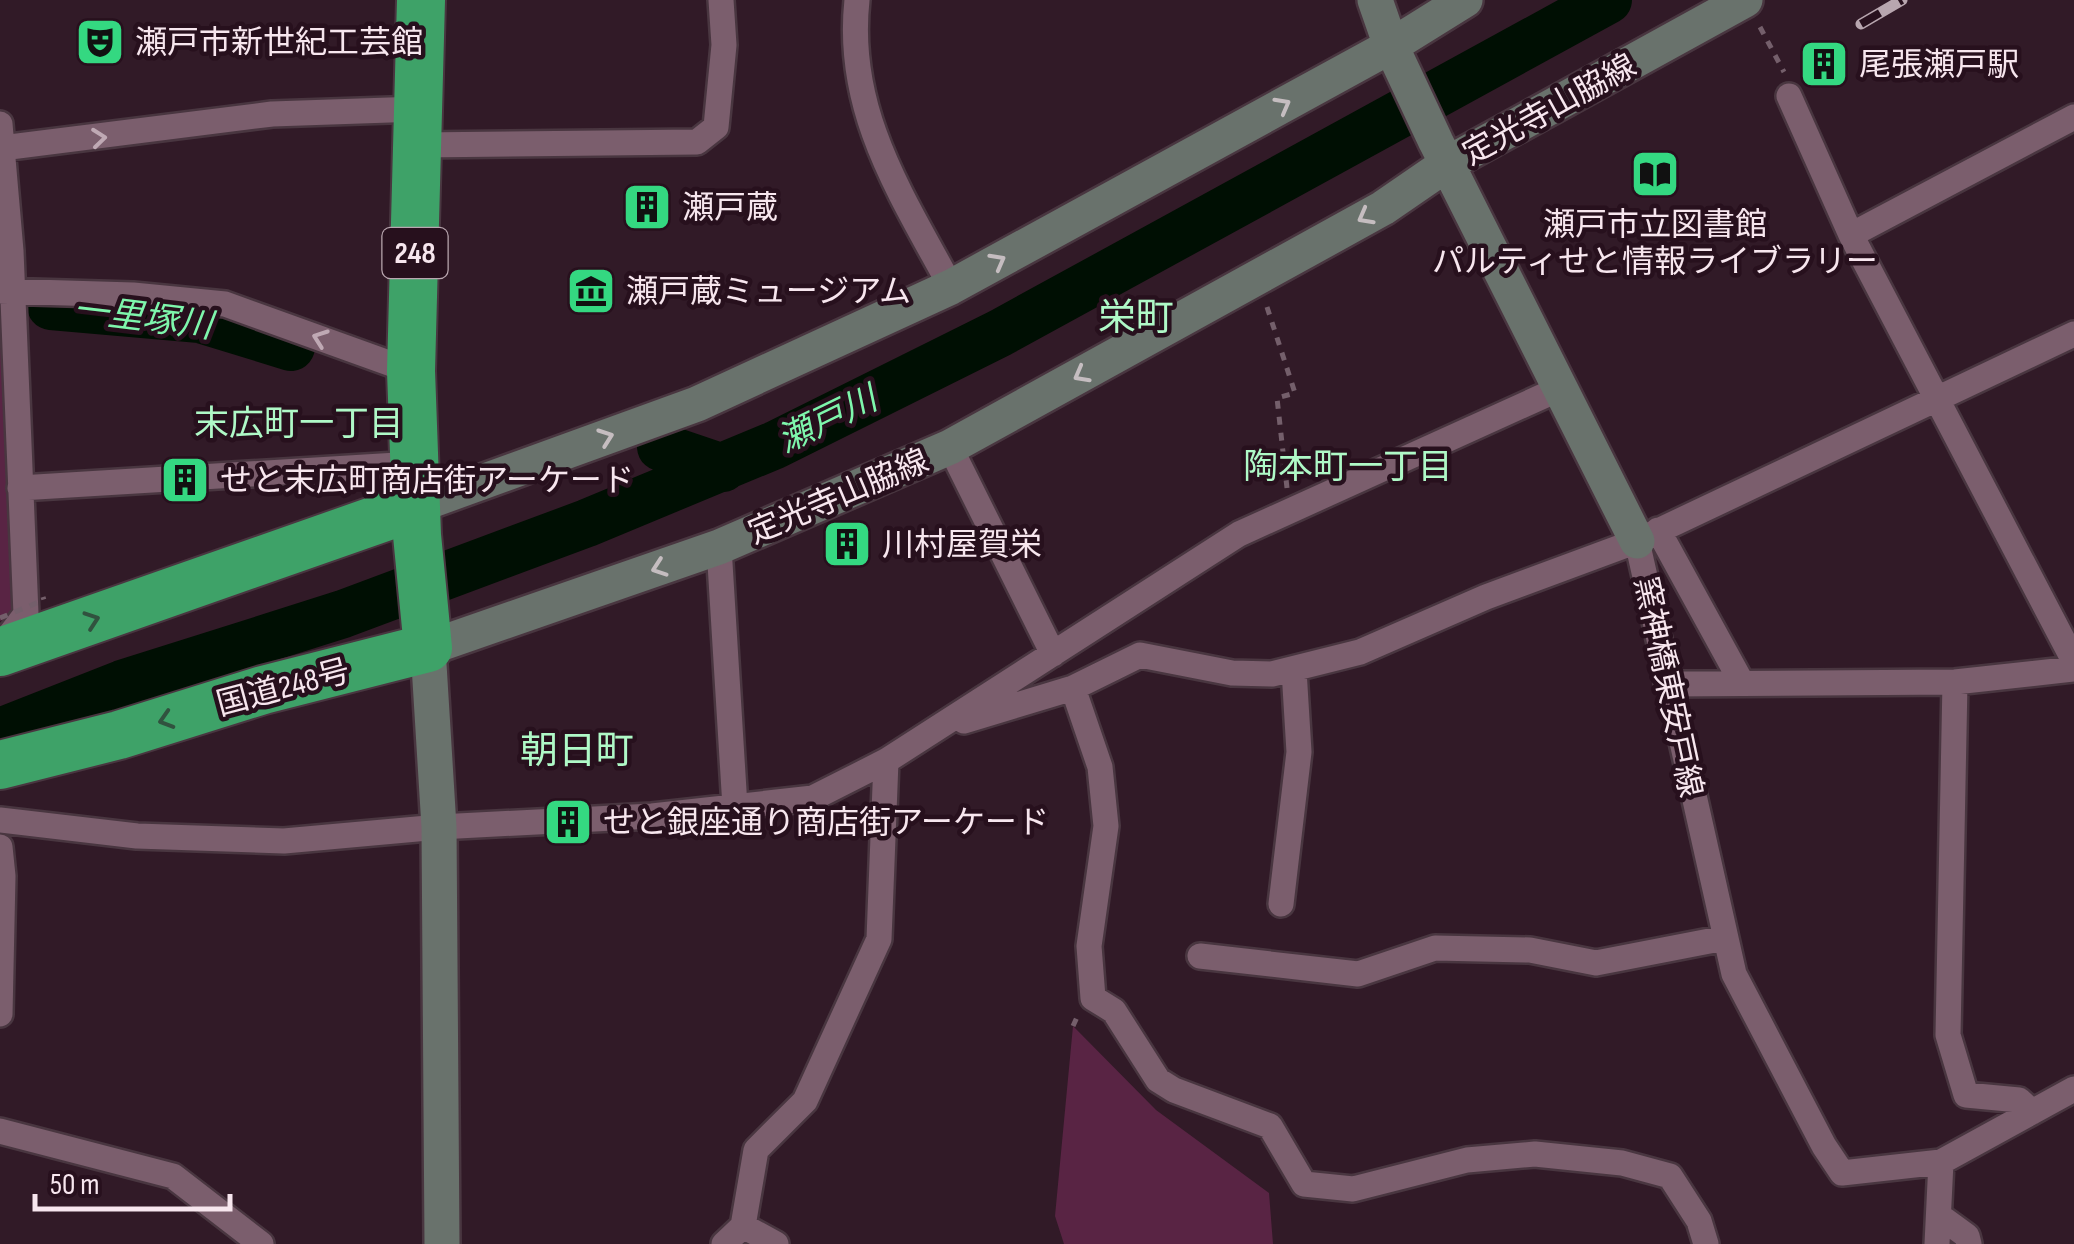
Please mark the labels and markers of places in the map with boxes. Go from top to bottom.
theatre icon: 瀬戸市新世紀工芸館 [74,16,126,68]
place label: 瀬戸市新世紀工芸館 [135,24,423,63]
building icon: 尾張瀬戸駅 [1798,38,1850,90]
place label: 尾張瀬戸駅 [1859,46,2019,85]
library icon: 瀬戸市立図書館 パルティせと情報ライブラリー [1629,148,1681,200]
building icon: 瀬戸蔵 [621,181,673,233]
place label: 瀬戸蔵 [682,189,778,228]
place label: 瀬戸市立図書館 パルティせと情報ライブラリー [1432,206,1878,282]
museum icon: 瀬戸蔵ミュージアム [565,265,617,317]
place label: 瀬戸蔵ミュージアム [626,273,911,312]
building icon: せと末広町商店街アーケード [159,454,211,506]
place label: せと末広町商店街アーケード [220,462,634,501]
building icon: 川村屋賀栄 [821,518,873,570]
place label: 川村屋賀栄 [882,526,1042,565]
building icon: せと銀座通り商店街アーケード [542,796,594,848]
place label: せと銀座通り商店街アーケード [603,804,1049,843]

